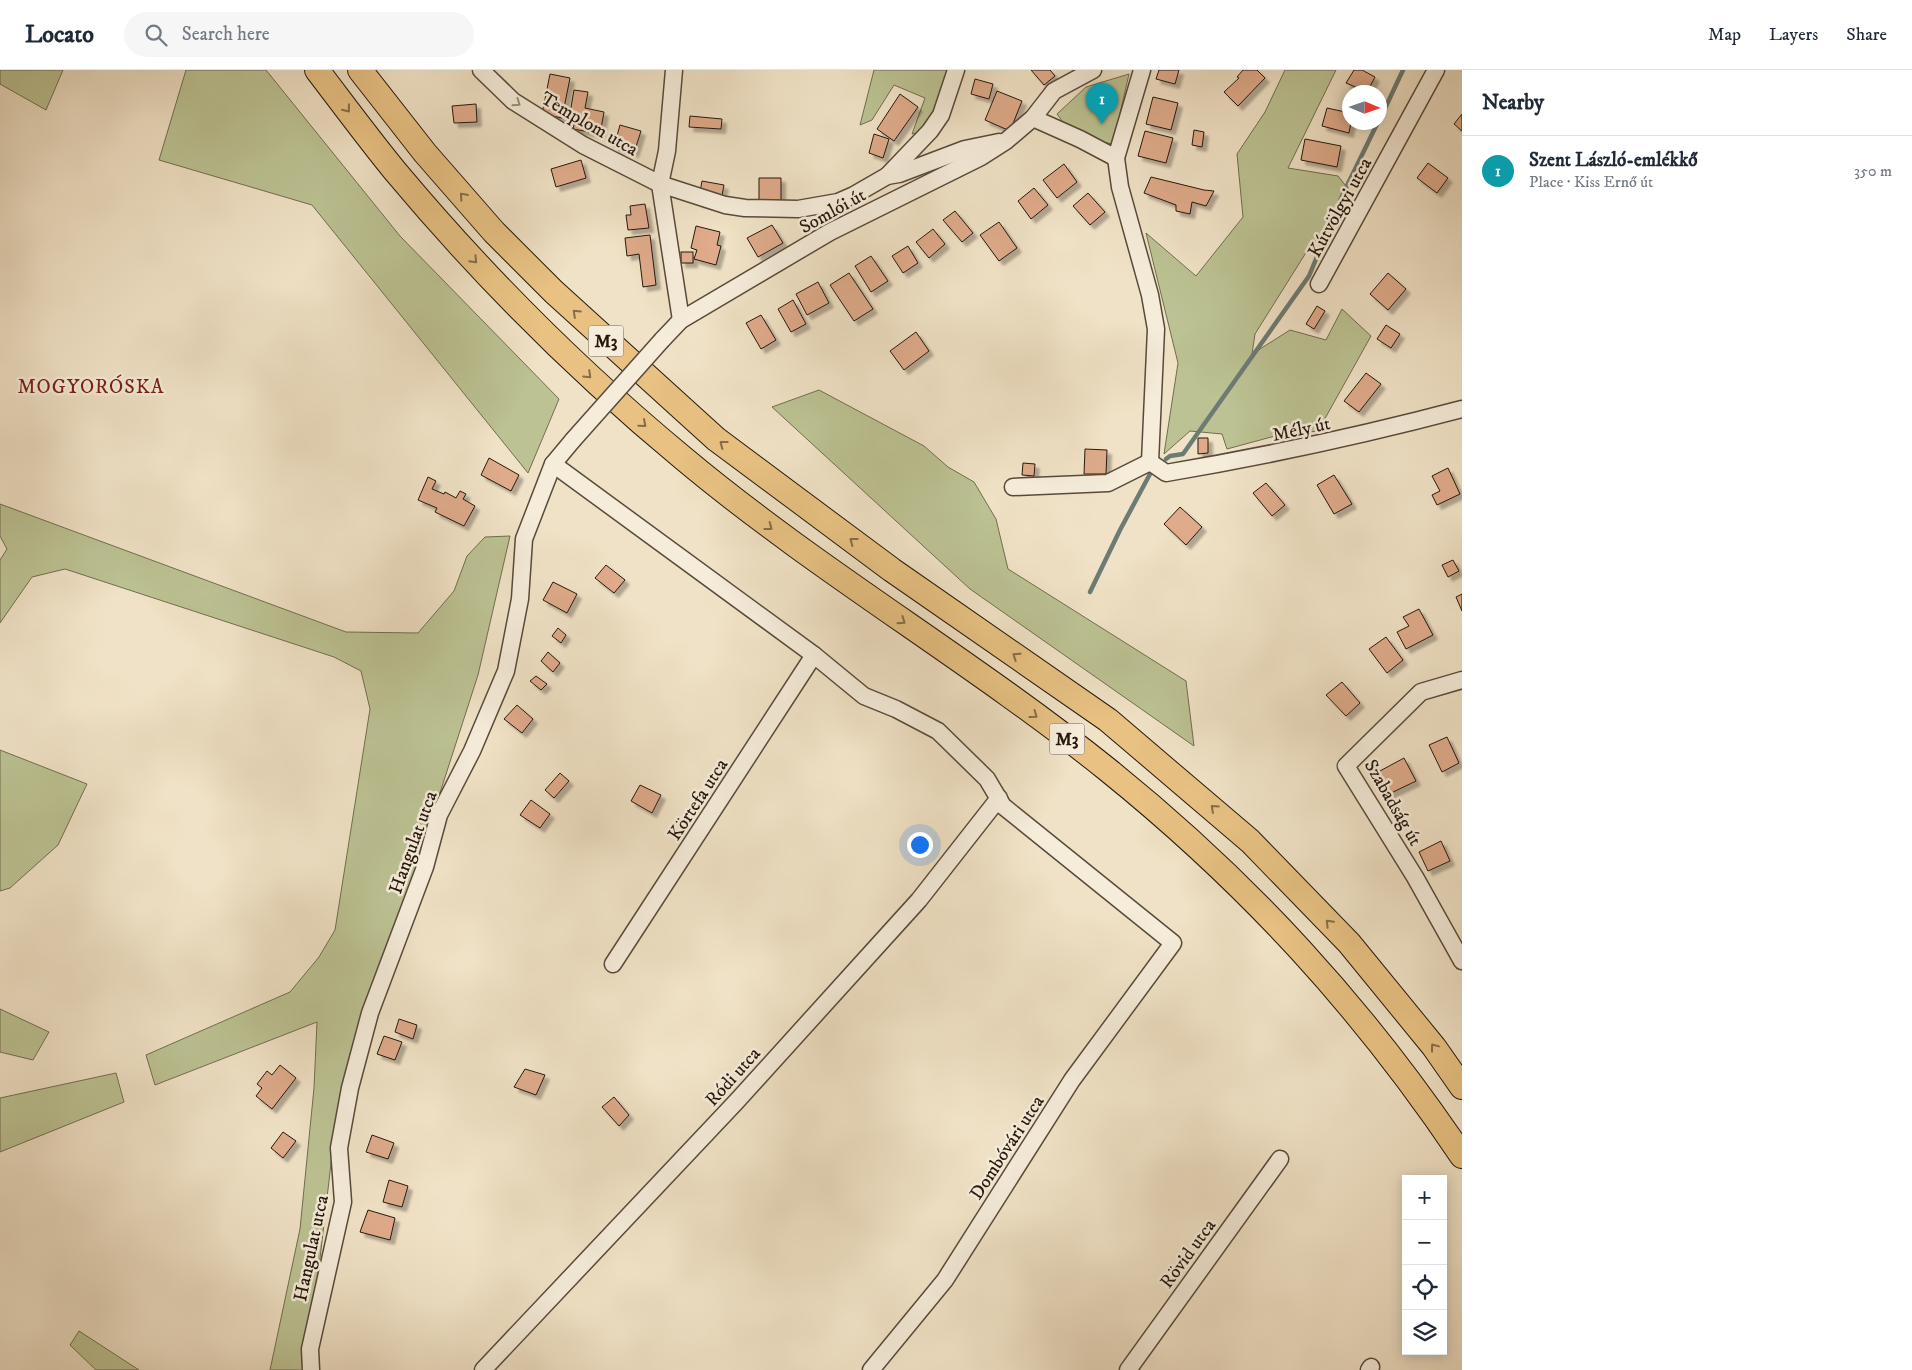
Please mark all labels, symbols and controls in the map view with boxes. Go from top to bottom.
search box [124,12,474,57]
text: Locato [25,20,94,50]
icon: search [142,21,170,49]
text: Search here [182,23,270,46]
text: Map [1708,24,1741,46]
text: Layers [1769,24,1818,46]
text: Share [1846,24,1887,46]
pin: 1 [1086,83,1118,124]
north arrow [1342,85,1387,130]
street label: Templom utca [536,87,642,161]
text: Nearby [1482,90,1544,116]
one-way arrow [511,97,521,106]
one-way arrow [341,103,350,112]
text: Szent László-emlékkő [1529,149,1697,172]
street label: Kútvölgyi utca [1303,154,1377,262]
text: 1 [1495,161,1501,181]
text: 350 m [1854,161,1892,181]
text: Place · Kiss Ernő út [1529,172,1653,192]
street label: Somlói út [795,184,870,239]
one-way arrow [460,192,469,201]
one-way arrow [468,254,477,263]
one-way arrow [572,310,581,319]
road number: M3 [588,326,624,356]
one-way arrow [583,369,592,378]
district label: MOGYORÓSKA [18,374,164,400]
street label: Mély út [1270,412,1332,447]
one-way arrow [638,418,647,427]
one-way arrow [719,441,729,450]
one-way arrow [763,521,772,529]
one-way arrow [849,538,859,547]
one-way arrow [896,615,905,624]
one-way arrow [1012,653,1022,662]
one-way arrow [1028,709,1038,718]
road number: M3 [1050,724,1084,754]
street label: Körtefa utca [663,755,733,845]
street label: Szabadság út [1359,756,1427,850]
street label: Hangulat utca [384,788,443,897]
one-way arrow [1210,805,1219,814]
your location [907,832,933,858]
one-way arrow [1326,919,1335,928]
street label: Ródi utca [701,1043,766,1111]
one-way arrow [1431,1044,1439,1053]
street label: Dombóvári utca [965,1091,1050,1204]
map controls [1402,1175,1447,1355]
button: + [1402,1175,1447,1220]
street label: Hangulat utca [289,1193,334,1303]
street label: Rövid utca [1155,1215,1221,1293]
button: − [1402,1220,1447,1265]
button: locate [1402,1265,1447,1310]
button: layers [1402,1310,1447,1355]

